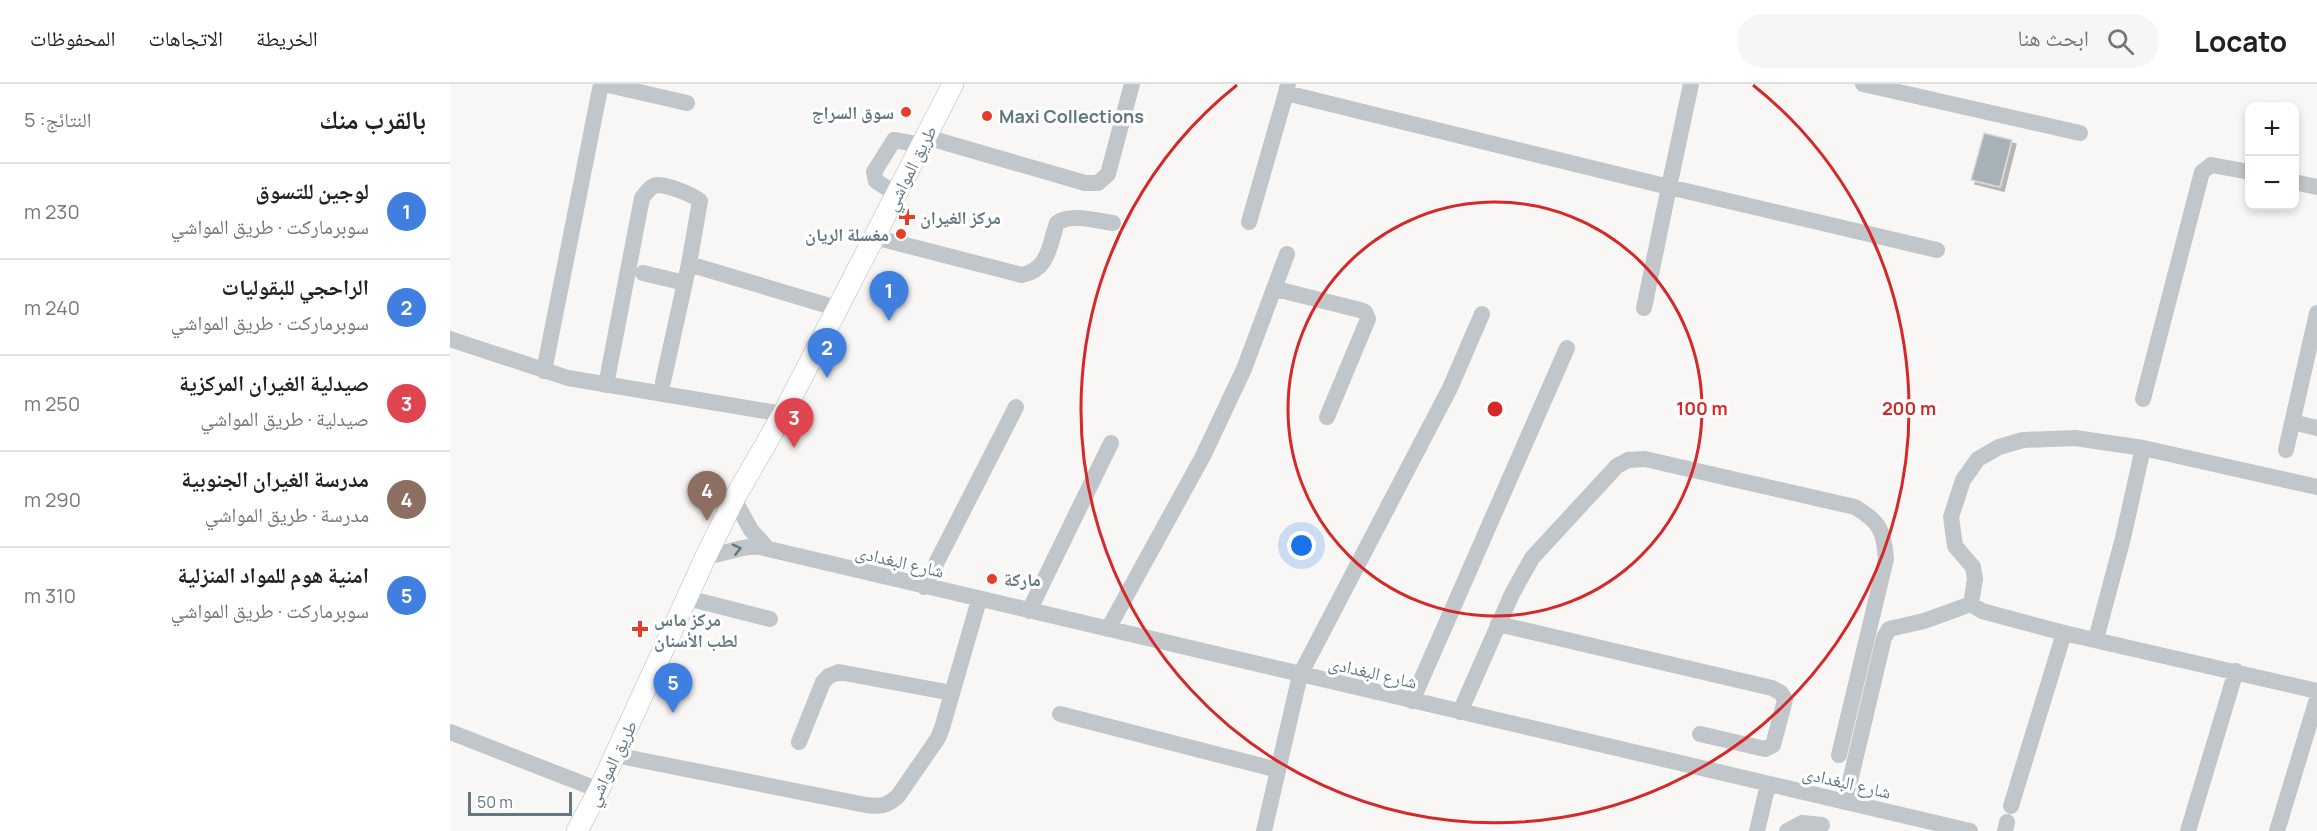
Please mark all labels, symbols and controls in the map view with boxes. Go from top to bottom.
search box [1738,14,2158,68]
text: Locato [2194,22,2287,60]
text: ابحث هنا [2018,23,2089,53]
text: المحفوظات [30,24,115,52]
text: الاتجاهات [148,24,223,52]
text: الخريطة [256,24,318,52]
icon: search [2104,25,2137,58]
place label: سوق السراج [812,100,894,124]
text: بالقرب منك [319,101,426,137]
map controls [2245,102,2299,210]
button: + [2245,102,2299,156]
place label: Maxi Collections [999,104,1144,128]
marker: سوق السراج [899,105,913,119]
text: النتائج: 5 [24,106,91,133]
marker: Maxi Collections [980,109,994,123]
street label: طريق المواشي [878,121,945,216]
button: − [2245,156,2299,210]
text: لوجين للتسوق [255,176,369,206]
text: 230 m [24,198,80,225]
text: 1 [402,198,411,225]
place label: مركز الغيران [920,205,1001,229]
marker: مركز الغيران [898,208,916,226]
text: سوبرماركت · طريق المواشي [171,213,369,240]
place label: مغسلة الريان [805,222,889,246]
marker: مغسلة الريان [894,227,908,241]
text: الراحجي للبقوليات [222,272,369,302]
pin: 1 [870,272,908,321]
text: 240 m [24,294,80,321]
text: 2 [401,294,412,321]
text: سوبرماركت · طريق المواشي [171,309,369,336]
pin: 2 [808,328,847,378]
text: صيدلية الغيران المركزية [179,368,369,398]
text: 250 m [24,390,80,417]
text: 3 [401,390,412,417]
text: 100 m [1676,396,1728,420]
text: 200 m [1882,396,1936,420]
pin: 3 [774,398,814,448]
centre of rings [1485,399,1505,419]
text: صيدلية · طريق المواشي [200,405,369,432]
text: مدرسة الغيران الجنوبية [181,464,369,494]
pin: 4 [688,472,726,521]
text: 290 m [24,486,81,513]
text: 4 [400,486,413,513]
text: مدرسة · طريق المواشي [205,501,369,528]
your location [1287,531,1316,560]
street label: شارع البغدادى [853,539,947,583]
one-way arrow [732,544,742,557]
text: امنية هوم للمواد المنزلية [177,560,369,590]
place label: ماركة [1004,567,1041,591]
marker: ماركة [985,572,999,586]
text: 310 m [24,582,76,609]
text: 5 [401,582,412,609]
text: سوبرماركت · طريق المواشي [171,597,369,624]
place label: مركز ماس لطب الأسنان [654,607,738,652]
marker: مركز ماس لطب الأسنان [631,620,649,638]
street label: شارع البغدادى [1326,650,1420,694]
pin: 5 [654,664,692,713]
street label: طريق المواشي [580,716,645,812]
street label: شارع البغدادى [1800,760,1894,804]
scale bar [468,789,572,816]
text: 50 m [477,791,513,813]

